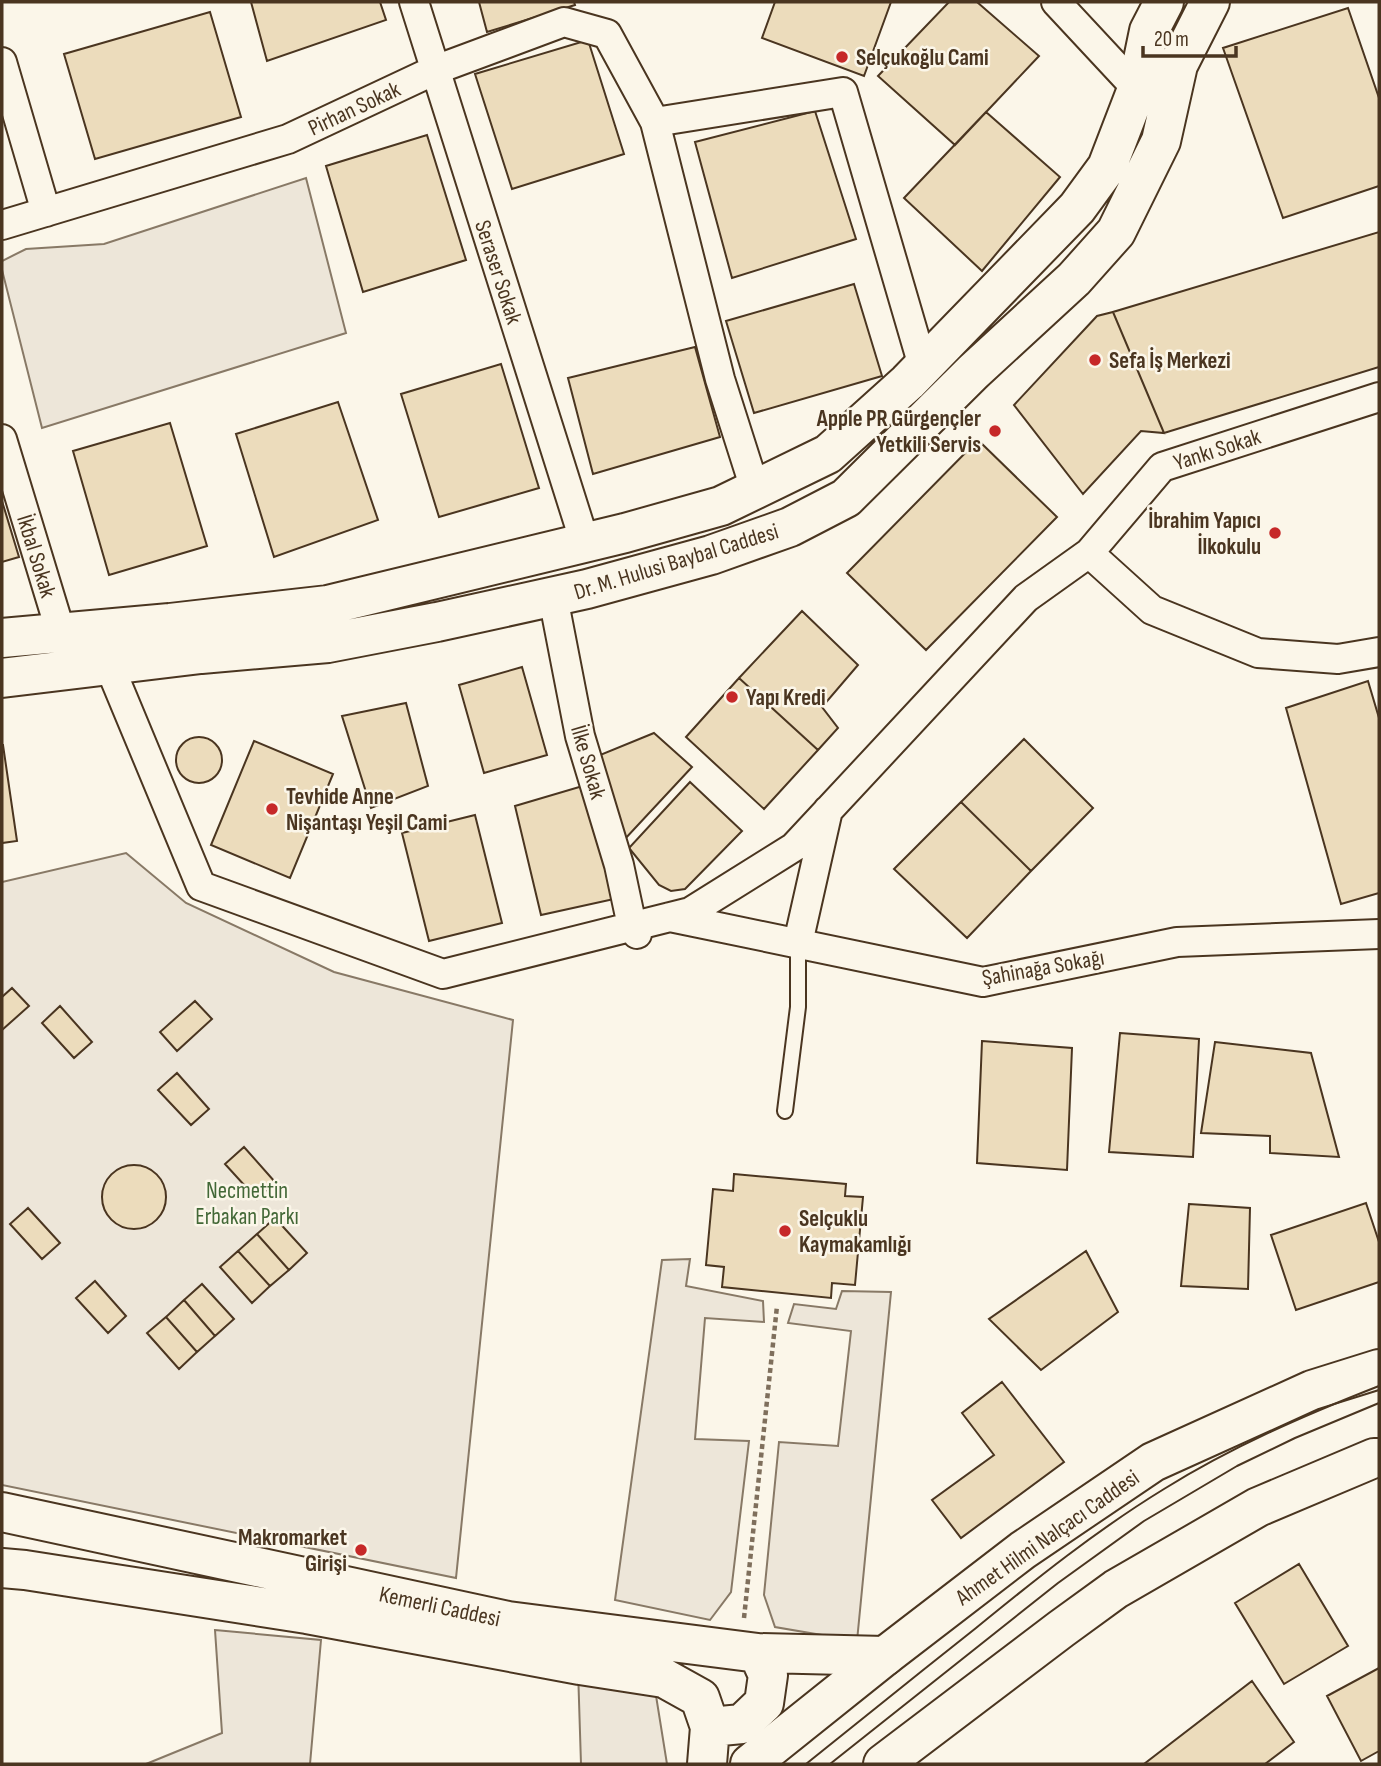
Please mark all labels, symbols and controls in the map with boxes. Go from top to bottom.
scale bar [1143,14,1236,58]
text: 20 m [1154,27,1189,52]
place label: Selçukoğlu Cami [856,44,989,72]
marker: Selçukoğlu Cami [834,49,850,65]
street label: Pirhan Sokak [304,75,405,142]
street label: Seraser Sokak [468,217,528,328]
place label: Sefa İş Merkezi [1109,347,1231,375]
marker: Sefa İş Merkezi [1087,352,1103,368]
place label: Apple PR Gürgençler Yetkili Servis [816,405,981,459]
marker: Apple PR Gürgençler Yetkili Servis [987,423,1003,439]
street label: Yankı Sokak [1170,423,1265,477]
place label: İbrahim Yapıcı İlkokulu [1148,507,1261,561]
street label: İkbal Sokak [10,511,62,601]
street label: Dr. M. Hulusi Baybal Caddesi [571,518,782,606]
marker: İbrahim Yapıcı İlkokulu [1267,525,1283,541]
place label: Yapı Kredi [746,684,826,712]
marker: Yapı Kredi [724,689,740,705]
street label: İlke Sokak [564,722,612,803]
place label: Tevhide Anne Nişantaşı Yeşil Cami [286,783,447,837]
marker: Tevhide Anne Nişantaşı Yeşil Cami [264,801,280,817]
street label: Şahinağa Sokağı [980,943,1106,992]
park label: Necmettin Erbakan Parkı [195,1177,299,1231]
place label: Selçuklu Kaymakamlığı [799,1205,912,1259]
marker: Selçuklu Kaymakamlığı [777,1223,793,1239]
street label: Ahmet Hilmi Nalçacı Caddesi [950,1464,1145,1612]
place label: Makromarket Girişi [238,1524,347,1578]
marker: Makromarket Girişi [353,1542,369,1558]
street label: Kemerli Caddesi [377,1580,503,1633]

